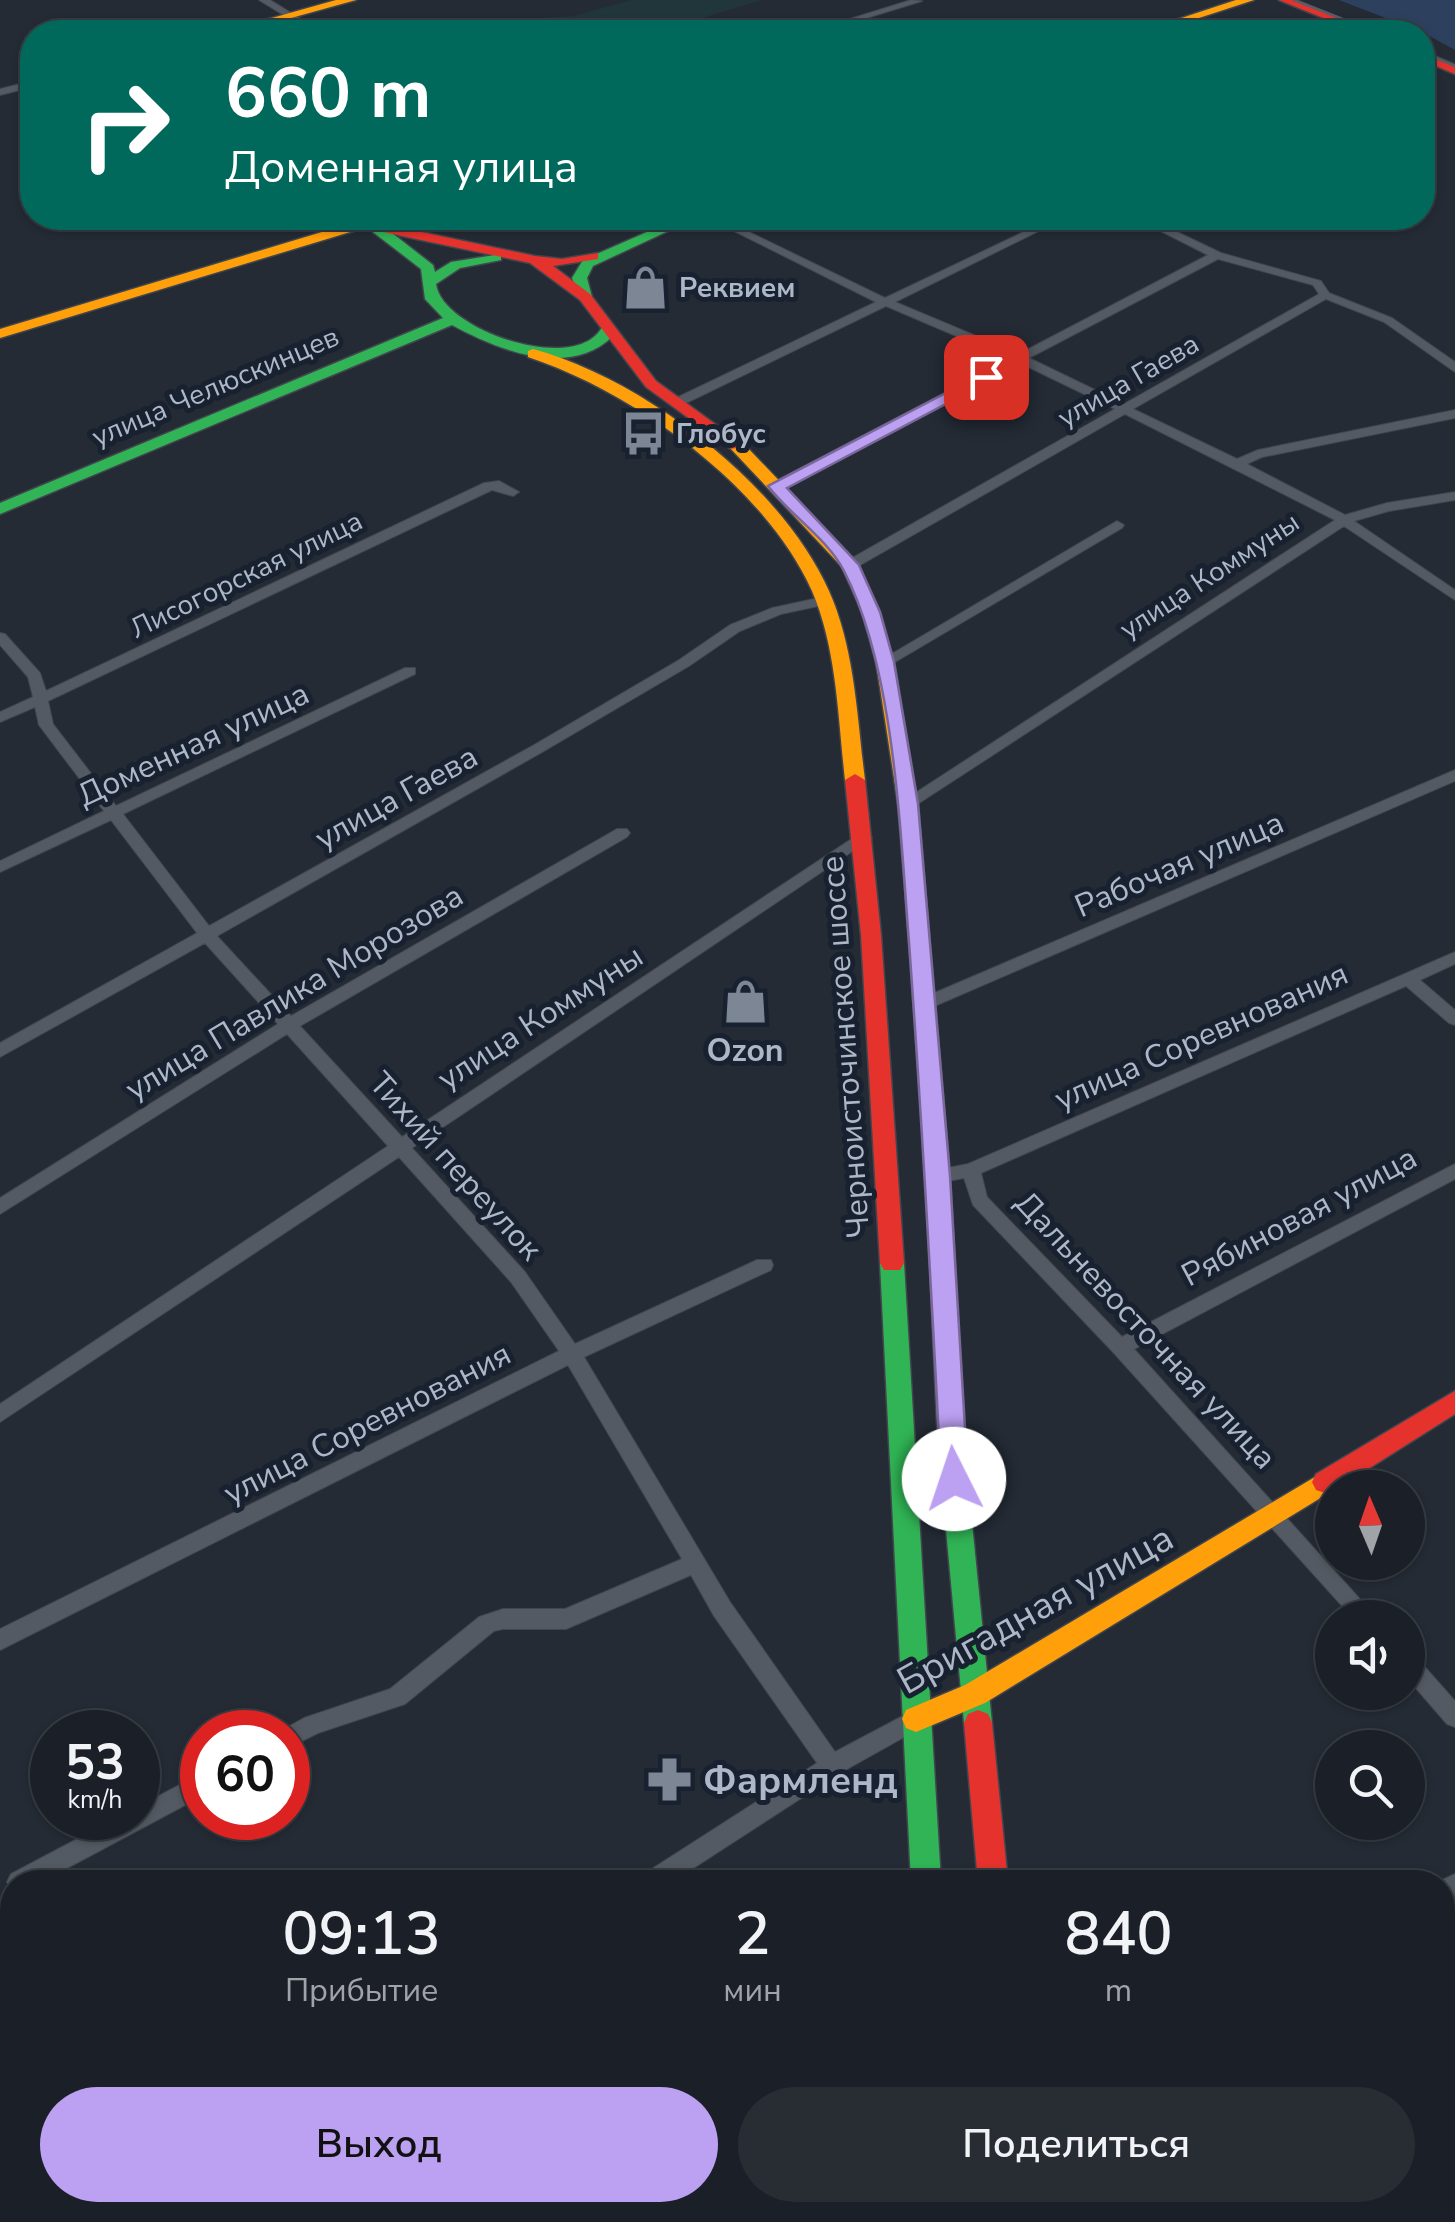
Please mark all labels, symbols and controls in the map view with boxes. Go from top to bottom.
text: 660 m [225,46,431,142]
icon: right [60,60,190,190]
text: Доменная улица [225,137,578,198]
shop icon: Реквием [622,263,670,311]
place label: Реквием [679,269,796,307]
street label: улица Челюскинцев [86,318,345,456]
street label: улица Гаева [1051,325,1206,437]
pin [944,335,1029,420]
icon: arrive [959,350,1014,405]
bus stop icon: Глобус [619,409,667,457]
place label: Глобус [676,415,766,453]
street label: Лисогорская улица [124,502,369,648]
street label: улица Коммуны [1112,503,1307,648]
street label: Доменная улица [70,672,316,817]
street label: улица Гаева [307,735,485,860]
street label: Рабочая улица [1068,801,1290,928]
street label: Черноисточинское шоссе [811,854,880,1240]
street label: улица Павлика Морозова [117,874,471,1111]
street label: улица Коммуны [429,935,651,1100]
street label: улица Соревнования [1048,952,1355,1121]
shop icon: Ozon [721,978,769,1026]
place label: Ozon [706,1029,784,1072]
street label: Тихий переулок [360,1063,552,1270]
street label: Рябиновая улица [1174,1136,1424,1297]
street label: Дальневосточная улица [1005,1182,1286,1479]
street label: улица Соревнования [216,1332,518,1515]
position arrow [902,1427,1006,1531]
north arrow [1315,1470,1425,1580]
map controls [1315,1470,1425,1840]
street label: Бригадная улица [888,1512,1182,1706]
button: sound [1315,1600,1425,1710]
speed limit sign: 60 [180,1710,310,1840]
text: 53 [65,1728,125,1797]
button: search [1315,1730,1425,1840]
place label: Фармленд [703,1755,898,1806]
pharmacy icon: Фармленд [646,1756,694,1804]
text: km/h [67,1783,123,1817]
text: 09:13 [283,1893,441,1975]
text: 2 [735,1893,771,1975]
text: 840 [1064,1893,1172,1975]
text: Прибытие [285,1969,438,2012]
text: мин [723,1969,782,2012]
text: m [1105,1969,1132,2012]
button: Выход [40,2087,718,2202]
button: Поделиться [738,2087,1415,2202]

